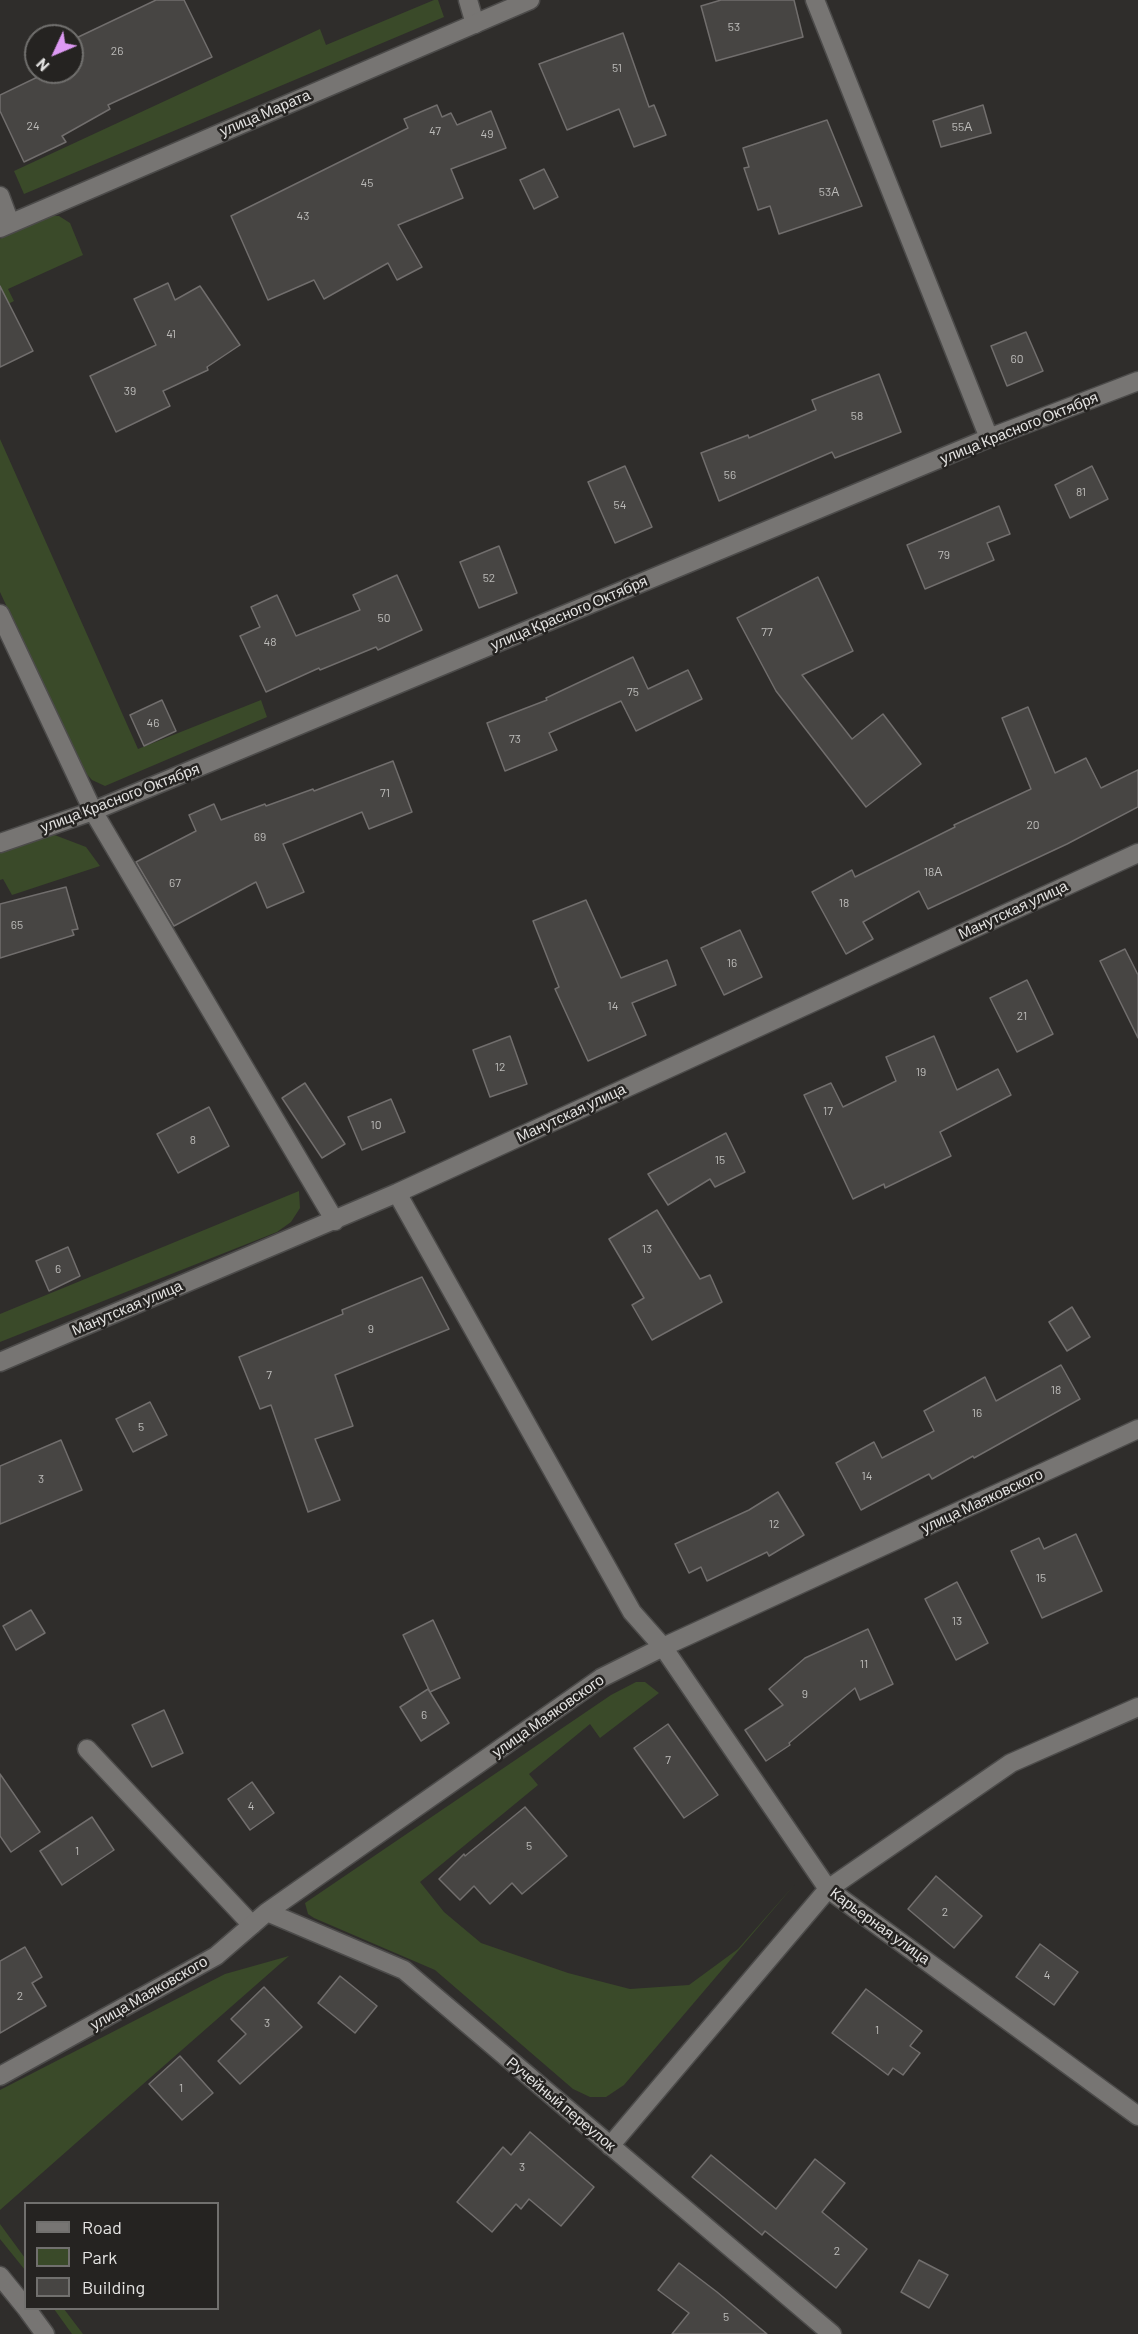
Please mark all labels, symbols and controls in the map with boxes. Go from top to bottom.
house number: 53 [728,20,740,34]
north arrow [24,24,84,84]
house number: 26 [111,44,123,58]
text: N [32,55,53,76]
house number: 51 [612,61,622,75]
street label: улица Марата [217,86,313,140]
house number: 24 [26,119,40,133]
house number: 55А [952,120,972,134]
house number: 47 [429,124,441,138]
house number: 49 [481,127,493,141]
house number: 45 [361,176,373,190]
house number: 53А [819,185,839,199]
house number: 43 [297,209,309,223]
house number: 41 [166,327,176,341]
house number: 60 [1011,352,1023,366]
house number: 39 [124,384,136,398]
street label: улица Красного Октября [937,388,1101,468]
house number: 58 [851,409,863,423]
house number: 56 [724,468,736,482]
house number: 81 [1076,485,1086,499]
house number: 54 [614,498,626,512]
house number: 79 [938,548,950,562]
house number: 52 [483,571,495,585]
street label: улица Красного Октября [488,572,650,654]
house number: 50 [378,611,390,625]
house number: 77 [761,625,773,639]
house number: 48 [264,635,276,649]
house number: 75 [627,685,639,699]
house number: 46 [147,716,159,730]
house number: 73 [509,732,521,746]
street label: улица Красного Октября [38,759,202,837]
house number: 71 [380,786,390,800]
house number: 20 [1026,818,1040,832]
house number: 69 [254,830,266,844]
house number: 18А [924,865,942,879]
house number: 67 [169,876,181,890]
street label: Манутская улица [955,877,1071,943]
house number: 18 [839,896,849,910]
house number: 65 [11,918,23,932]
house number: 16 [727,956,737,970]
house number: 14 [608,999,618,1013]
house number: 21 [1017,1009,1027,1023]
house number: 12 [495,1060,505,1074]
house number: 19 [916,1065,926,1079]
street label: Манутская улица [513,1080,629,1146]
house number: 17 [823,1104,833,1118]
house number: 10 [371,1118,381,1132]
house number: 8 [190,1133,196,1147]
house number: 15 [715,1153,725,1167]
house number: 13 [642,1242,652,1256]
house number: 6 [55,1262,61,1276]
street label: Манутская улица [69,1277,185,1339]
house number: 9 [368,1322,374,1336]
house number: 7 [266,1368,272,1382]
house number: 18 [1051,1383,1061,1397]
house number: 16 [972,1406,982,1420]
house number: 5 [138,1420,144,1434]
street label: улица Маяковского [918,1465,1046,1537]
house number: 14 [862,1469,872,1483]
house number: 3 [38,1472,44,1486]
house number: 12 [769,1517,779,1531]
house number: 15 [1036,1571,1046,1585]
house number: 13 [952,1614,962,1628]
house number: 11 [860,1657,868,1671]
street label: улица Маяковского [489,1671,607,1761]
house number: 9 [802,1687,808,1701]
house number: 6 [421,1708,427,1722]
house number: 7 [665,1753,671,1767]
house number: 4 [248,1799,254,1813]
house number: 5 [526,1839,532,1853]
house number: 1 [75,1844,79,1858]
street label: Карьерная улица [827,1884,933,1968]
house number: 2 [942,1905,948,1919]
street label: улица Маяковского [87,1952,211,2034]
house number: 4 [1044,1968,1050,1982]
house number: 2 [17,1989,23,2003]
house number: 3 [264,2016,270,2030]
house number: 1 [875,2023,879,2037]
street label: Ручейный переулок [503,2053,619,2155]
house number: 1 [179,2081,183,2095]
house number: 3 [519,2160,525,2174]
legend [24,2202,219,2310]
text: Road [82,2216,122,2238]
house number: 2 [834,2244,840,2258]
text: Park [82,2246,117,2268]
text: Building [82,2276,145,2298]
house number: 5 [723,2310,729,2324]

